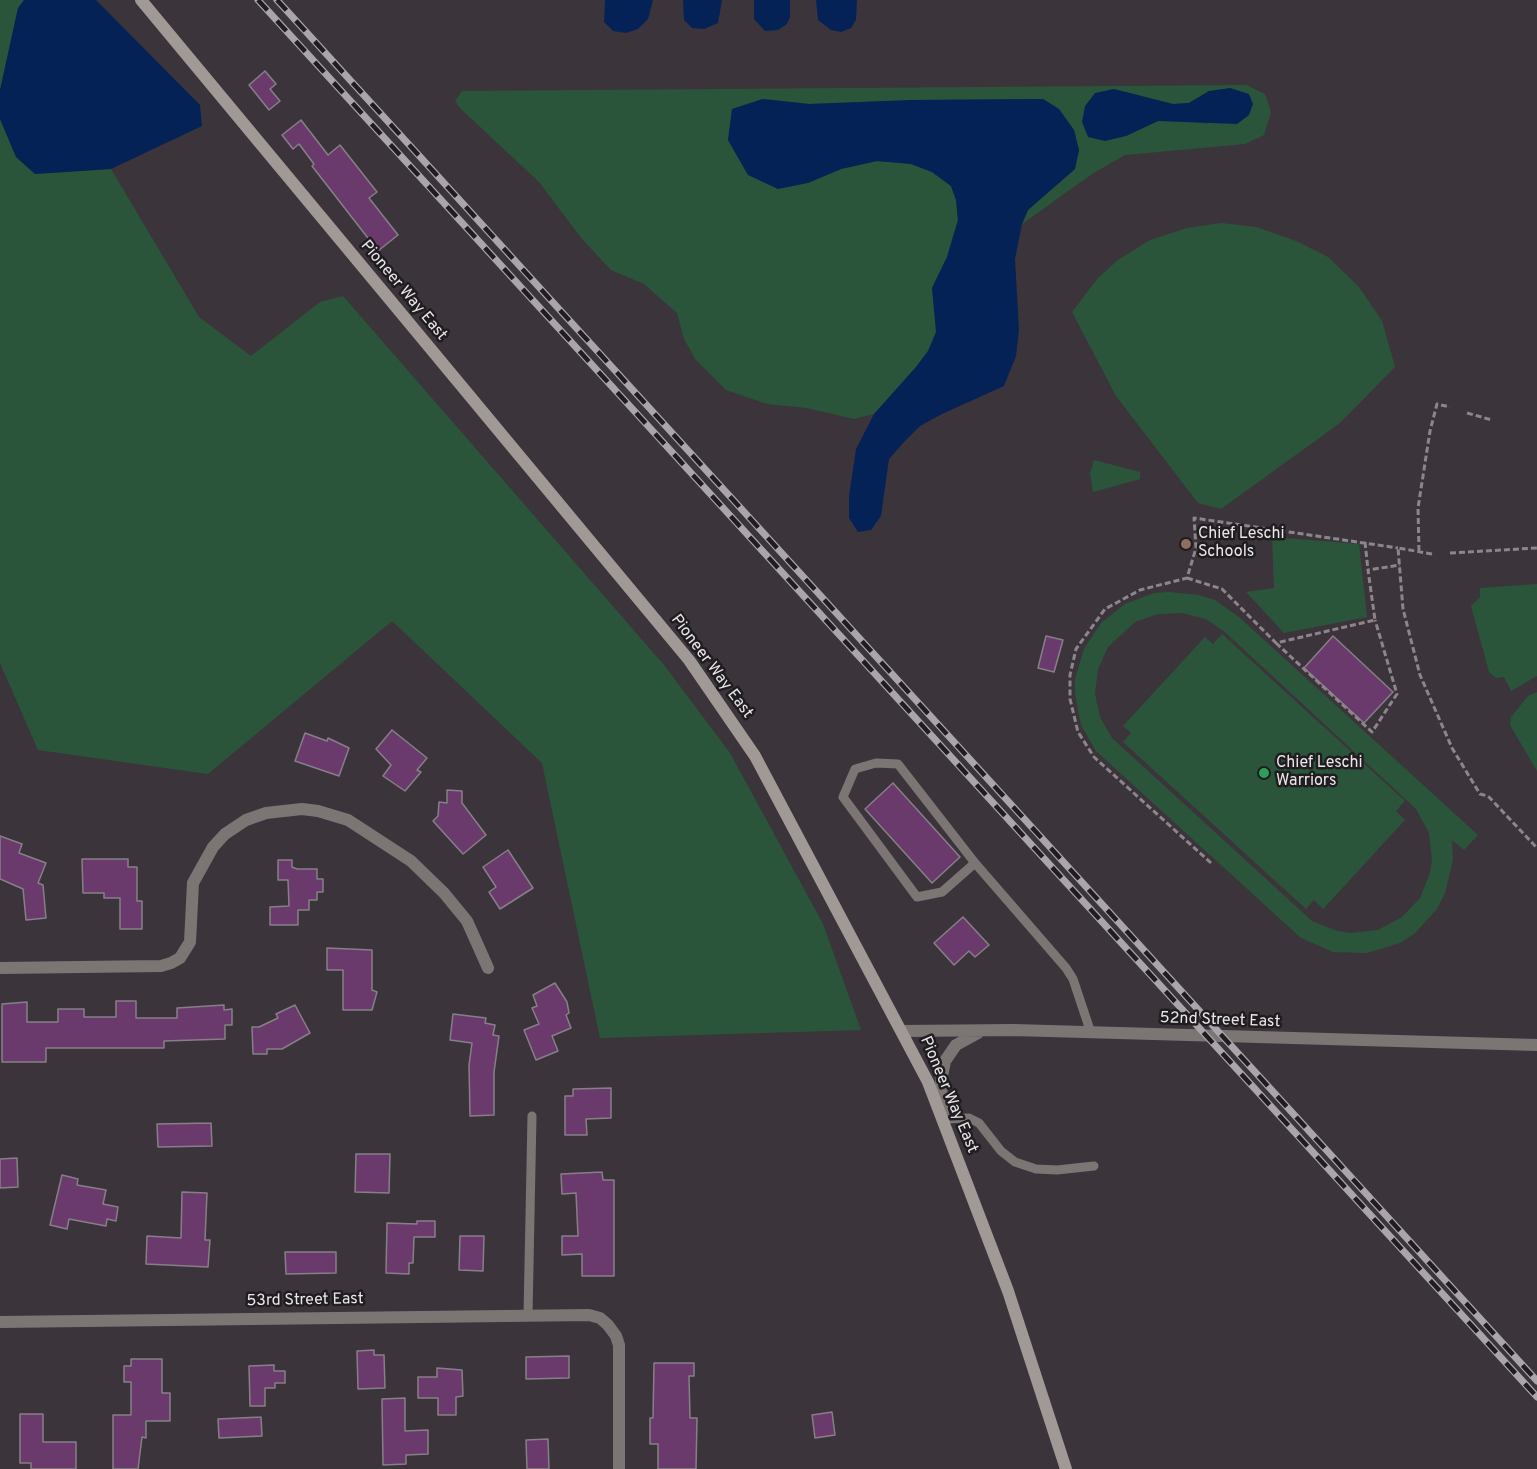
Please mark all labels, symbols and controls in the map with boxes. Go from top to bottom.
street label: Pioneer Way East [356,237,450,345]
place label: Chief Leschi Schools [1198,525,1285,563]
marker: Chief Leschi Schools [1179,537,1193,551]
street label: Pioneer Way East [666,611,756,723]
place label: Chief Leschi Warriors [1276,754,1363,792]
marker: Chief Leschi Warriors [1257,766,1271,780]
street label: 52nd Street East [1159,1009,1281,1033]
street label: Pioneer Way East [915,1034,981,1156]
street label: 53rd Street East [246,1290,364,1312]

